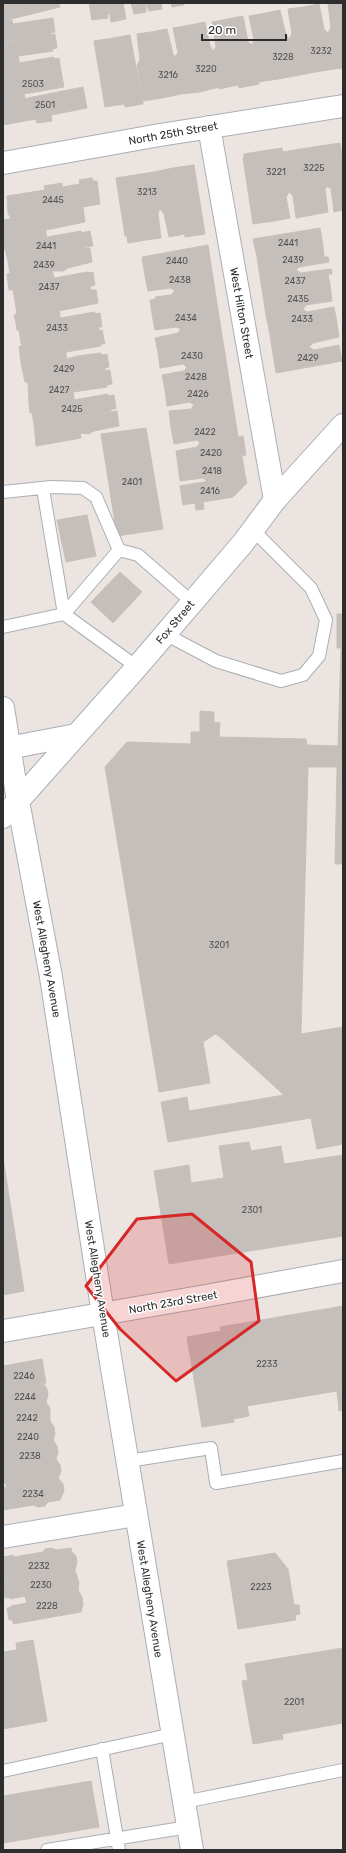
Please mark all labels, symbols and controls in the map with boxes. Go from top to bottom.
scale bar [202,16,286,42]
text: 20 m [208,23,236,37]
house number: 3232 [310,46,332,56]
house number: 3228 [272,52,294,62]
house number: 3220 [195,64,217,74]
house number: 3216 [158,70,179,80]
house number: 2503 [22,79,44,89]
house number: 2501 [35,100,55,110]
street label: North 25th Street [127,119,219,148]
house number: 3225 [303,163,325,173]
house number: 3221 [266,167,286,177]
house number: 3213 [137,187,157,197]
house number: 2445 [42,195,64,205]
house number: 2441 [278,238,298,248]
house number: 2441 [36,241,56,251]
house number: 2439 [282,255,304,265]
house number: 2440 [166,256,188,266]
house number: 2439 [33,260,55,270]
street label: West Hilton Street [227,267,256,360]
house number: 2438 [169,275,191,285]
house number: 2437 [285,276,306,286]
house number: 2437 [39,282,60,292]
house number: 2435 [287,294,309,304]
house number: 2434 [175,313,197,323]
house number: 2433 [291,314,313,324]
house number: 2433 [46,323,68,333]
house number: 2430 [181,351,203,361]
house number: 2429 [297,353,319,363]
house number: 2429 [53,364,75,374]
house number: 2428 [185,372,207,382]
house number: 2427 [49,385,70,395]
house number: 2426 [187,389,209,399]
house number: 2425 [61,404,83,414]
house number: 2422 [194,427,216,437]
house number: 2420 [200,448,222,458]
house number: 2418 [202,466,222,476]
house number: 2401 [122,477,142,487]
house number: 2416 [200,486,221,496]
street label: Fox Street [153,597,198,647]
street label: West Allegheny Avenue [30,900,63,1019]
house number: 3201 [209,940,229,950]
house number: 2301 [242,1205,262,1215]
street label: West Allegheny Avenue [82,1220,113,1339]
street label: North 23rd Street [128,1288,219,1317]
house number: 2233 [256,1359,278,1369]
house number: 2246 [13,1371,35,1381]
house number: 2244 [14,1392,36,1402]
house number: 2242 [16,1413,38,1423]
house number: 2240 [17,1432,39,1442]
house number: 2238 [19,1451,41,1461]
house number: 2234 [22,1489,44,1499]
street label: West Allegheny Avenue [134,1540,165,1659]
house number: 2232 [28,1561,50,1571]
house number: 2230 [30,1580,52,1590]
house number: 2223 [250,1582,272,1592]
house number: 2228 [36,1601,58,1611]
house number: 2201 [284,1697,304,1707]

